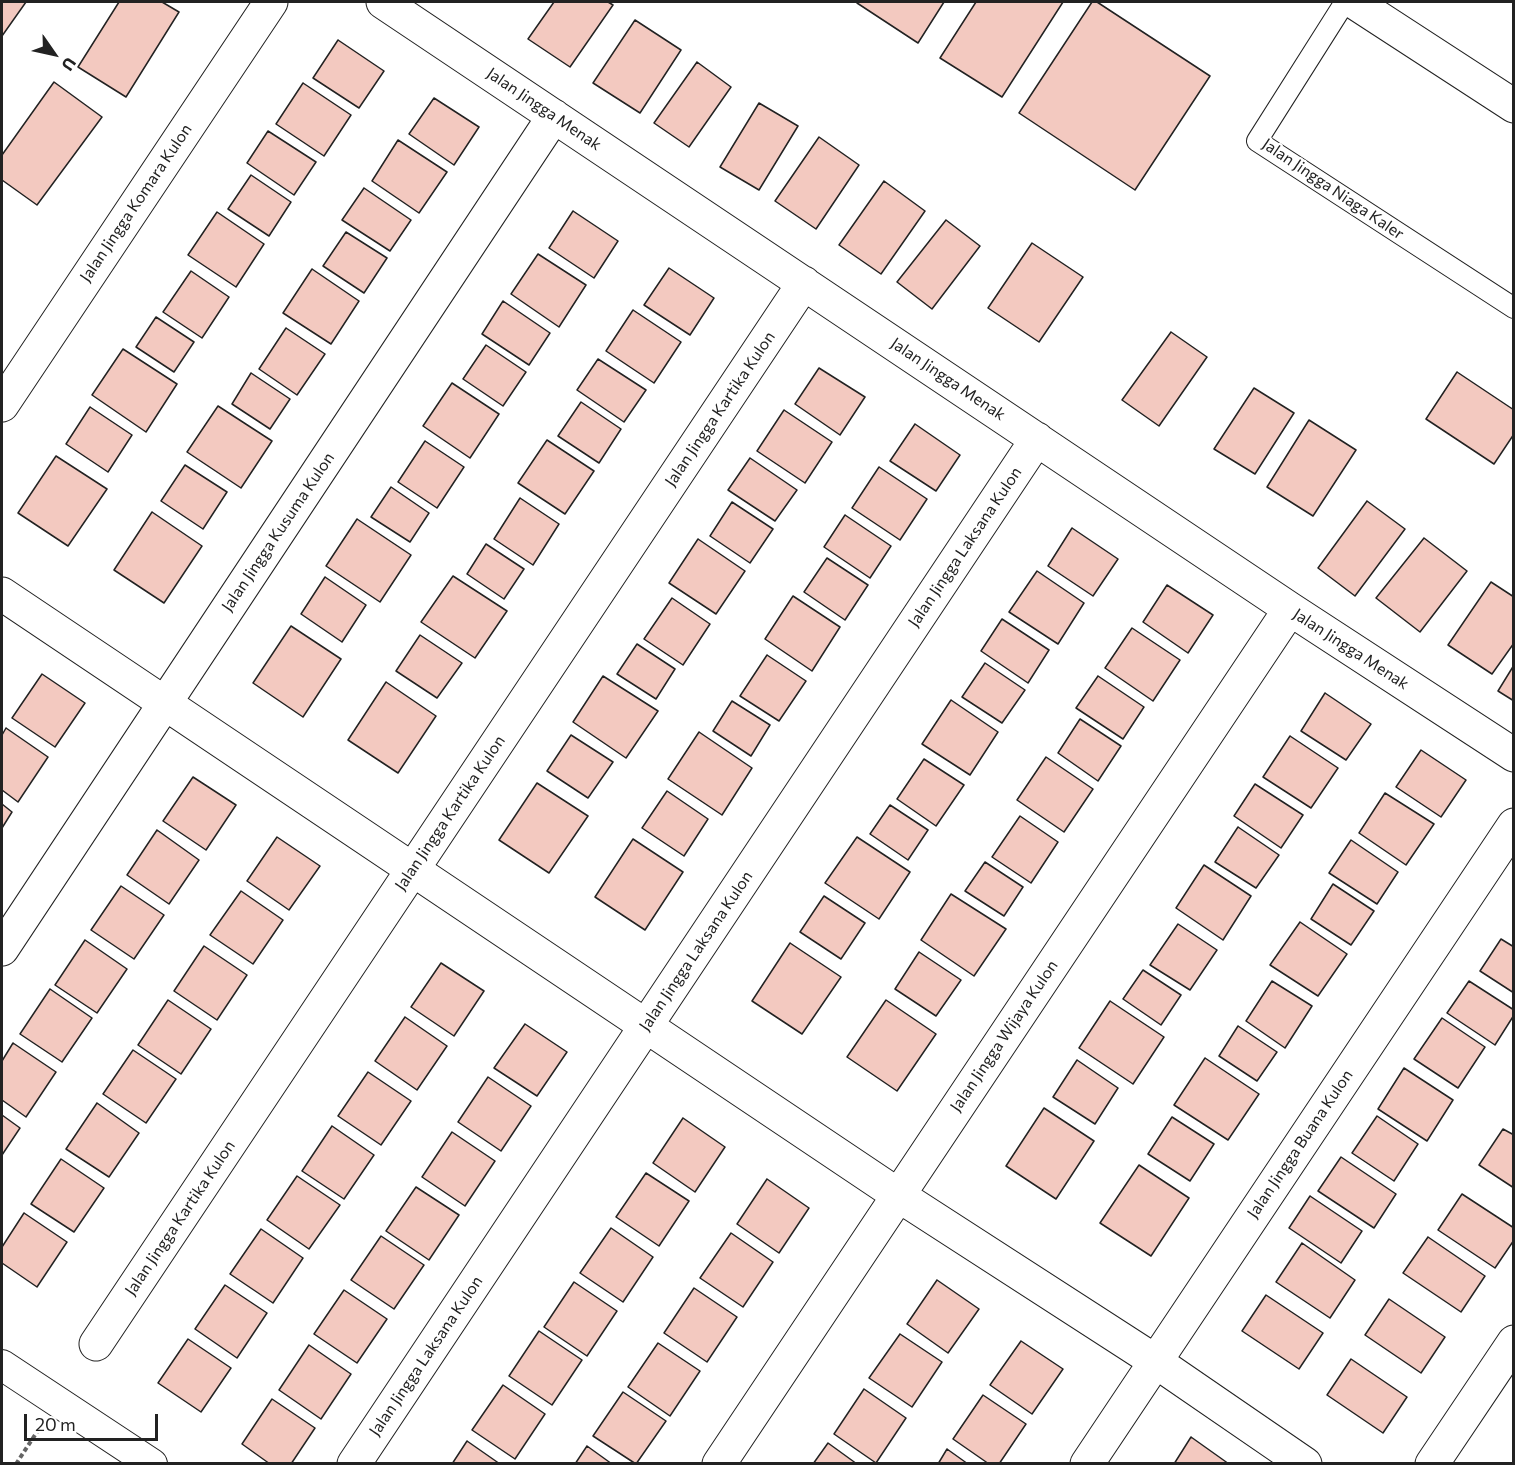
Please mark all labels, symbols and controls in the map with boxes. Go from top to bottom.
north arrow [24,24,84,84]
text: U [58,54,80,74]
street label: Jalan Jingga Menak [483,64,605,154]
street label: Jalan Jingga Komara Kulon [76,120,196,286]
street label: Jalan Jingga Niaga Kaler [1258,134,1408,244]
street label: Jalan Jingga Kartika Kulon [661,328,779,490]
street label: Jalan Jingga Menak [887,334,1009,424]
street label: Jalan Jingga Kusuma Kulon [218,449,338,615]
street label: Jalan Jingga Laksana Kulon [904,463,1026,631]
street label: Jalan Jingga Menak [1289,604,1413,694]
street label: Jalan Jingga Kartika Kulon [391,732,509,894]
street label: Jalan Jingga Laksana Kulon [635,867,757,1035]
street label: Jalan Jingga Wijaya Kulon [946,957,1062,1115]
street label: Jalan Jingga Buana Kulon [1243,1066,1357,1222]
street label: Jalan Jingga Kartika Kulon [121,1137,239,1299]
street label: Jalan Jingga Laksana Kulon [365,1272,487,1440]
scale bar [27,1402,160,1440]
text: 20 m [35,1413,76,1435]

